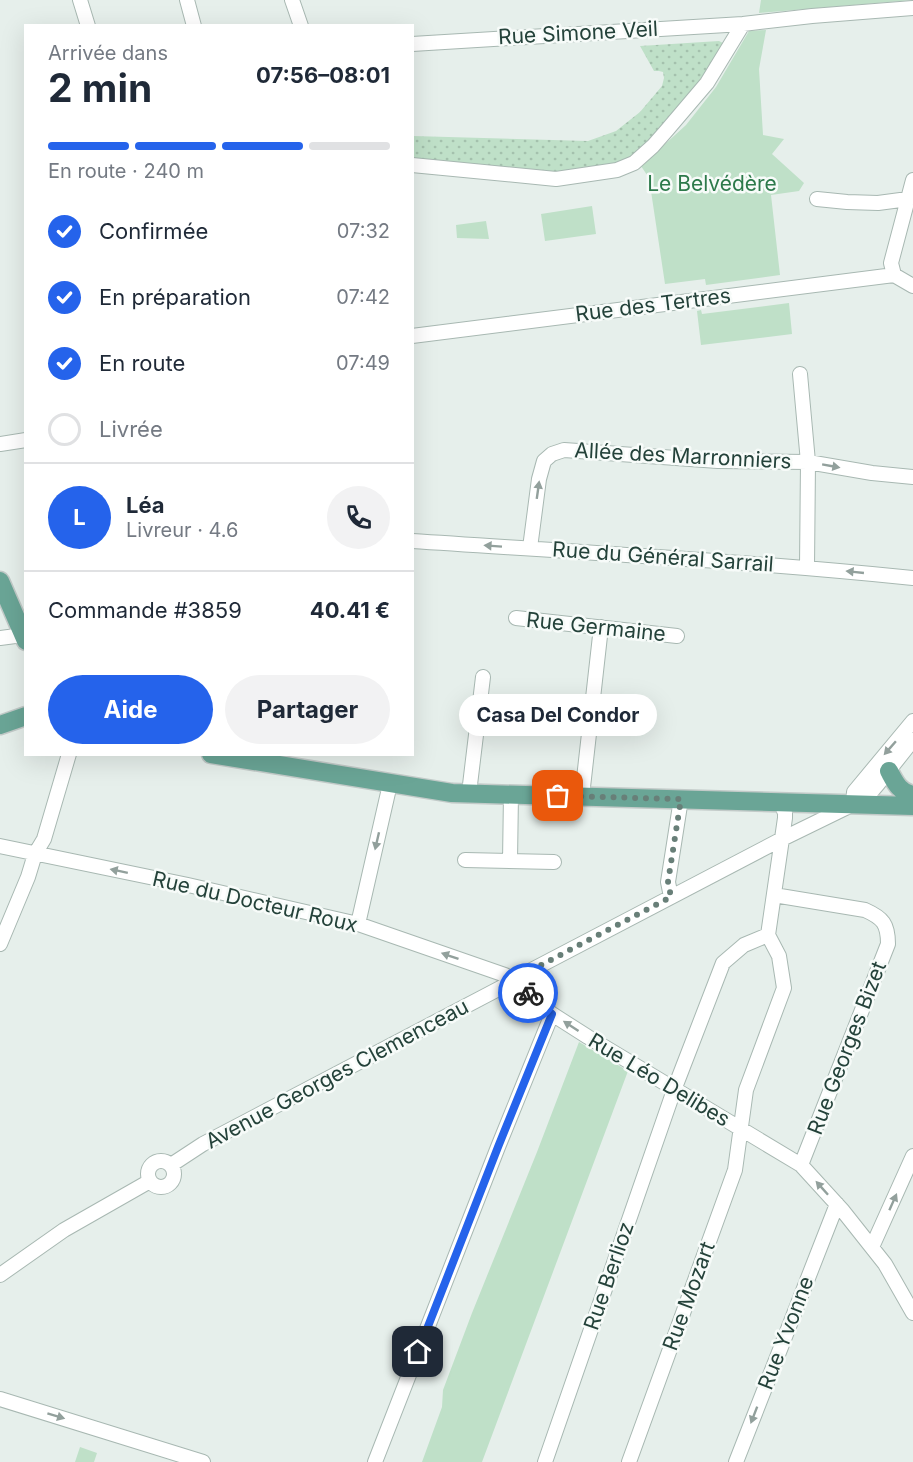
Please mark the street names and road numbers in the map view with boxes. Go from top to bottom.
street label: Rue Simone Veil [497,16,659,49]
street label: Rue des Tertres [574,283,732,326]
street label: Allée des Marronniers [574,437,792,474]
street label: Rue du Général Sarrail [551,536,775,577]
street label: Rue Germaine [525,607,667,646]
street label: Rue du Docteur Roux [150,866,360,937]
street label: Rue Georges Bizet [802,958,891,1138]
street label: Avenue Georges Clemenceau [201,993,473,1154]
street label: Rue Léo Delibes [584,1028,734,1132]
street label: Rue Berlioz [578,1219,639,1333]
street label: Rue Mozart [657,1238,720,1354]
street label: Rue Yvonne [752,1273,819,1393]

